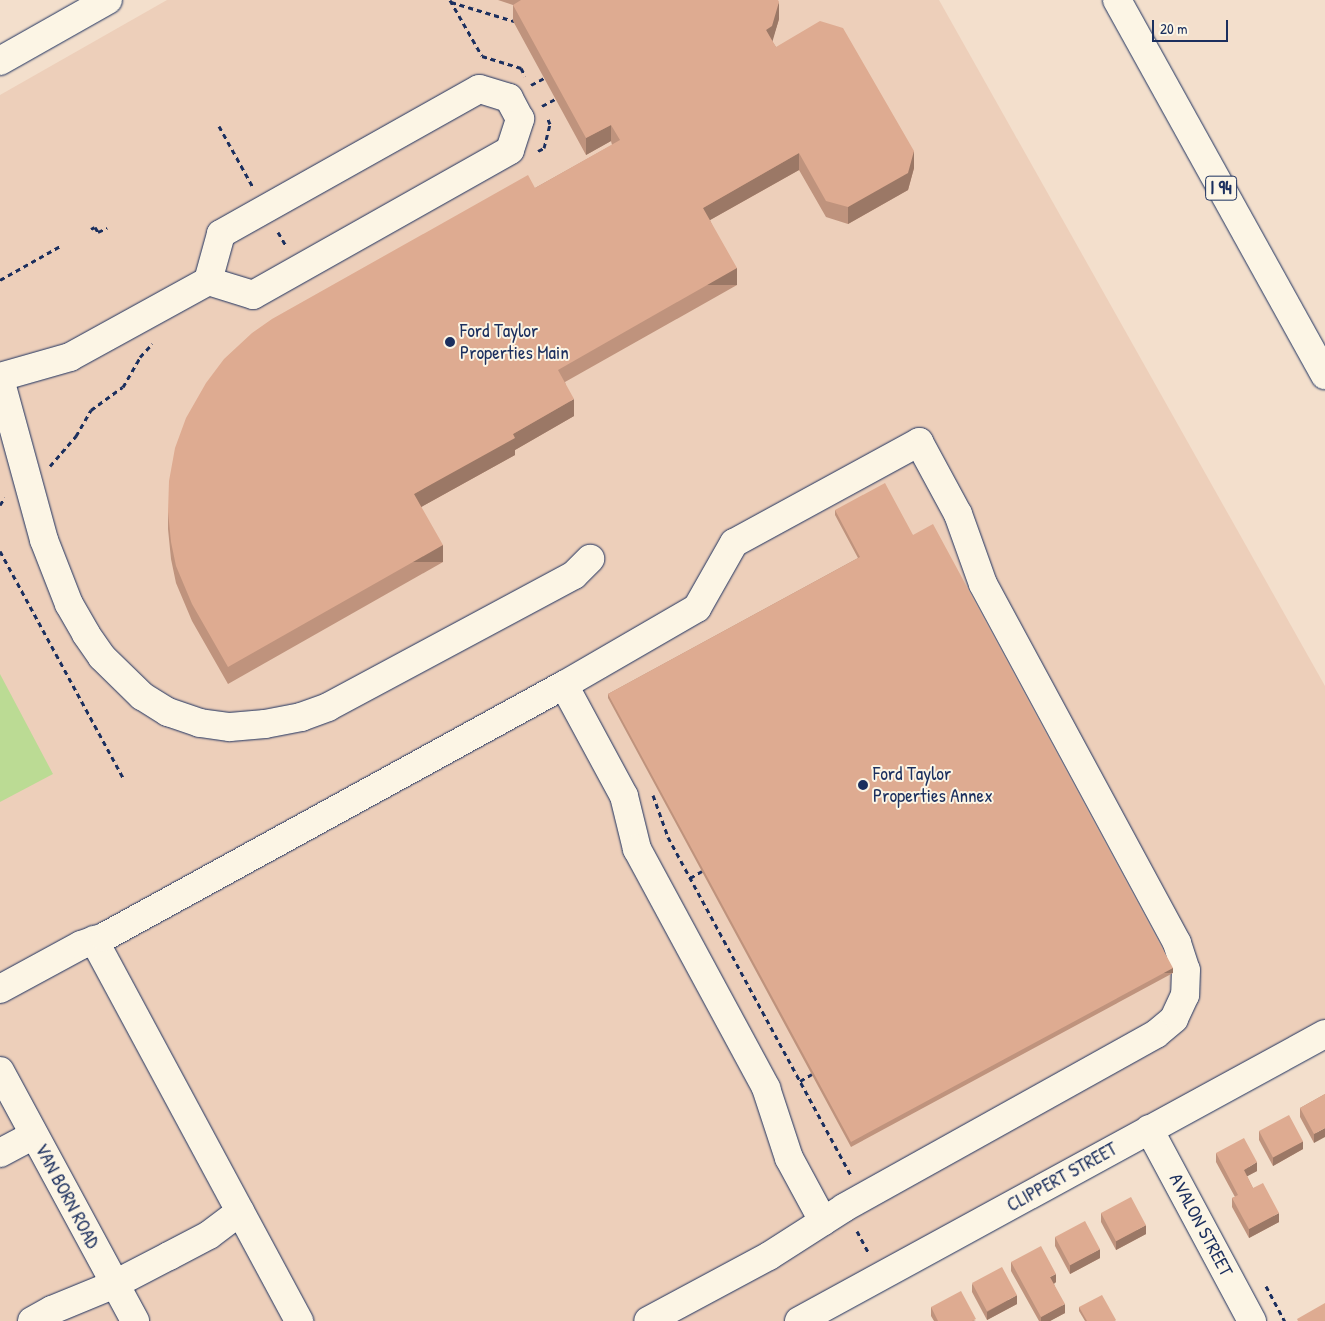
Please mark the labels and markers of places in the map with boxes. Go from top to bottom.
place label: Ford Taylor Properties Main [460,320,569,364]
marker: Ford Taylor Properties Main [444,336,456,348]
place label: Ford Taylor Properties Annex [873,763,993,807]
marker: Ford Taylor Properties Annex [857,779,869,791]

